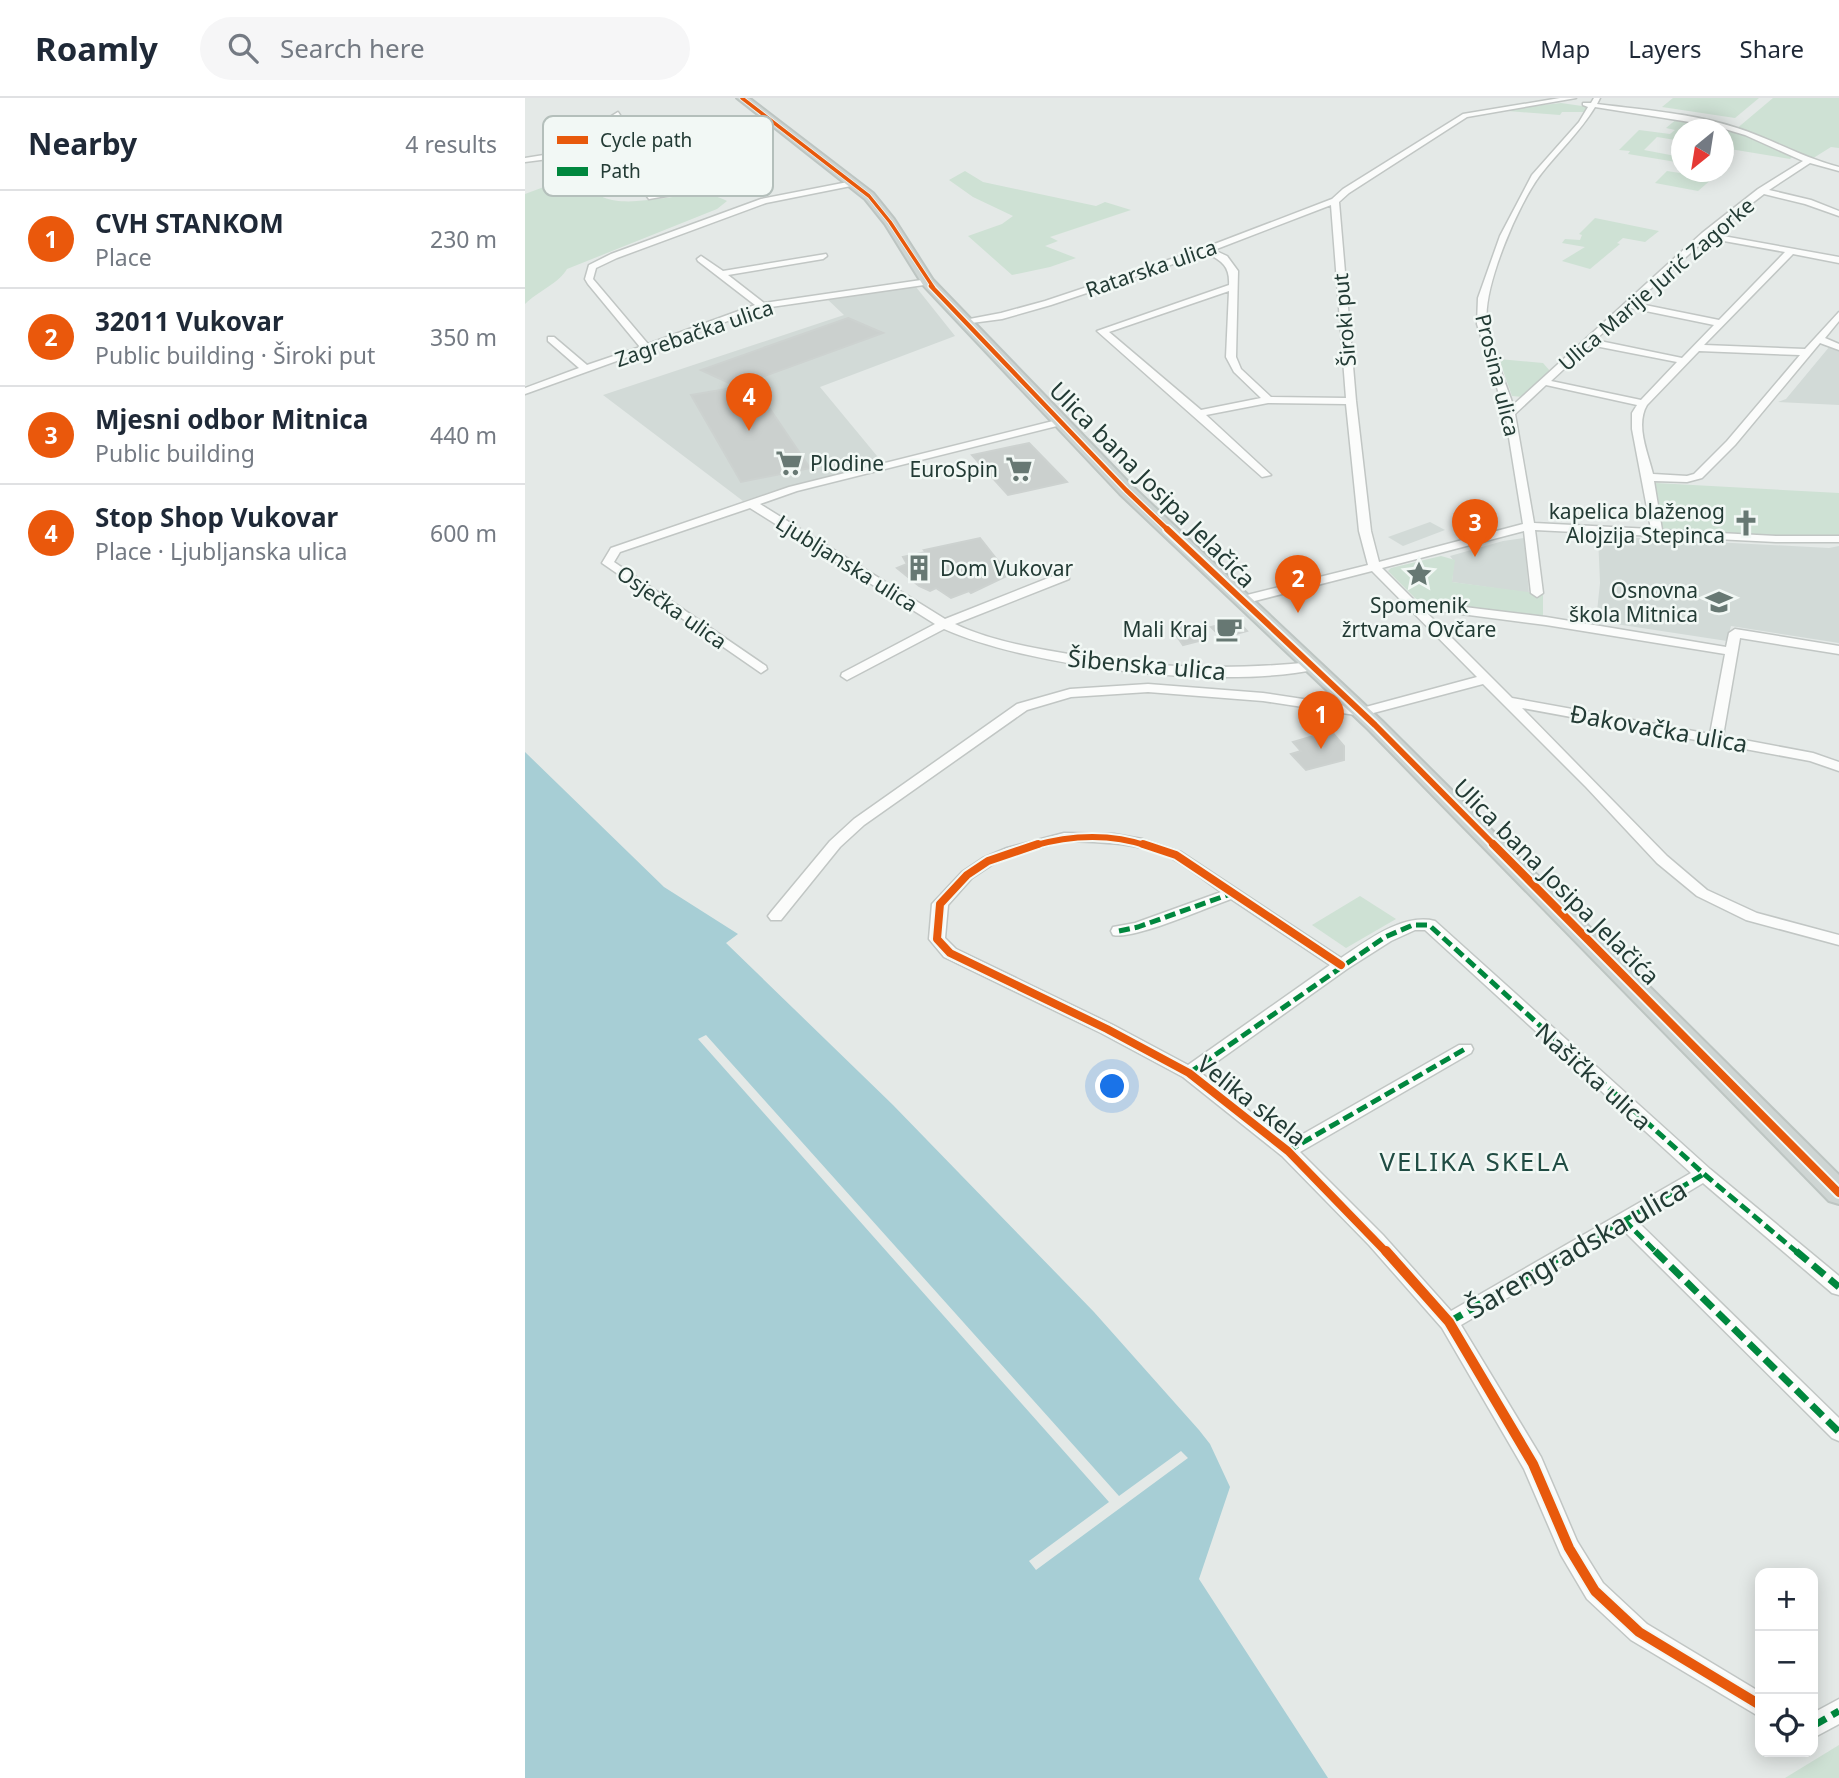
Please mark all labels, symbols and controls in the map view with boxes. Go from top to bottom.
search box [200,17,690,80]
text: Roamly [35,26,158,71]
icon: search [224,29,262,67]
text: Search here [280,30,425,66]
text: Map [1540,32,1590,65]
text: Layers [1628,32,1702,65]
text: Share [1740,32,1804,65]
legend [543,116,773,196]
north arrow [1671,119,1734,182]
text: Nearby [28,123,137,164]
text: Cycle path [600,127,692,153]
text: 4 results [405,128,497,160]
text: Path [600,158,641,184]
street label: Ulica Marije Jurić Zagorke [1552,191,1760,377]
text: CVH STANKOM [95,205,284,241]
text: 1 [44,223,58,255]
text: 230 m [430,223,497,255]
street label: Ratarska ulica [1082,232,1220,304]
text: Place [95,241,152,273]
street label: Široki put [1326,272,1362,368]
street label: Zagrebačka ulica [611,293,777,373]
text: 32011 Vukovar [95,303,284,339]
street label: Prosina ulica [1469,311,1527,439]
text: 2 [44,321,58,353]
text: 350 m [430,321,497,353]
text: Public building · Široki put [95,339,375,371]
pin: 4 [726,373,772,431]
street label: Ulica bana Josipa Jelačića [1042,373,1264,595]
text: Mjesni odbor Mitnica [95,401,368,437]
text: 3 [44,419,58,451]
text: 440 m [430,419,497,451]
text: Public building [95,437,255,469]
supermarket icon: Plodine [774,448,804,478]
place label: Plodine [810,449,884,477]
supermarket icon: EuroSpin [1004,454,1034,484]
place label: EuroSpin [910,455,998,483]
place label: kapelica blaženog Alojzija Stepinca [1549,497,1725,549]
text: Stop Shop Vukovar [95,499,338,535]
pin: 3 [1452,499,1498,557]
street label: Ljubljanska ulica [771,508,923,618]
church icon: kapelica blaženog Alojzija Stepinca [1731,508,1761,538]
text: 4 [44,517,58,549]
text: 600 m [430,517,497,549]
text: Place · Ljubljanska ulica [95,535,347,567]
building icon: Dom Vukovar [904,553,934,583]
place label: Dom Vukovar [940,554,1073,582]
pin: 2 [1275,555,1321,613]
street label: Osječka ulica [612,559,732,655]
place icon: Spomenik žrtvama Ovčare [1404,559,1434,589]
place label: Osnovna škola Mitnica [1569,576,1698,628]
school or university icon: Osnovna škola Mitnica [1704,587,1734,617]
place label: Spomenik žrtvama Ovčare [1342,591,1496,643]
cafe icon: Mali Kraj [1214,614,1244,644]
place label: Mali Kraj [1122,615,1208,643]
street label: Šibenska ulica [1067,641,1227,687]
pin: 1 [1298,691,1344,749]
street label: Đakovačka ulica [1568,696,1750,760]
street label: Ulica bana Josipa Jelačića [1446,770,1668,992]
street label: Našička ulica [1529,1015,1659,1137]
street label: Velika skela [1191,1047,1313,1153]
your location [1095,1069,1129,1103]
district label: VELIKA SKELA [1379,1143,1571,1179]
street label: Šarengradska ulica [1459,1169,1693,1327]
map controls [1755,1568,1818,1757]
button: + [1755,1568,1818,1631]
button: − [1755,1631,1818,1694]
button: locate [1755,1694,1818,1757]

